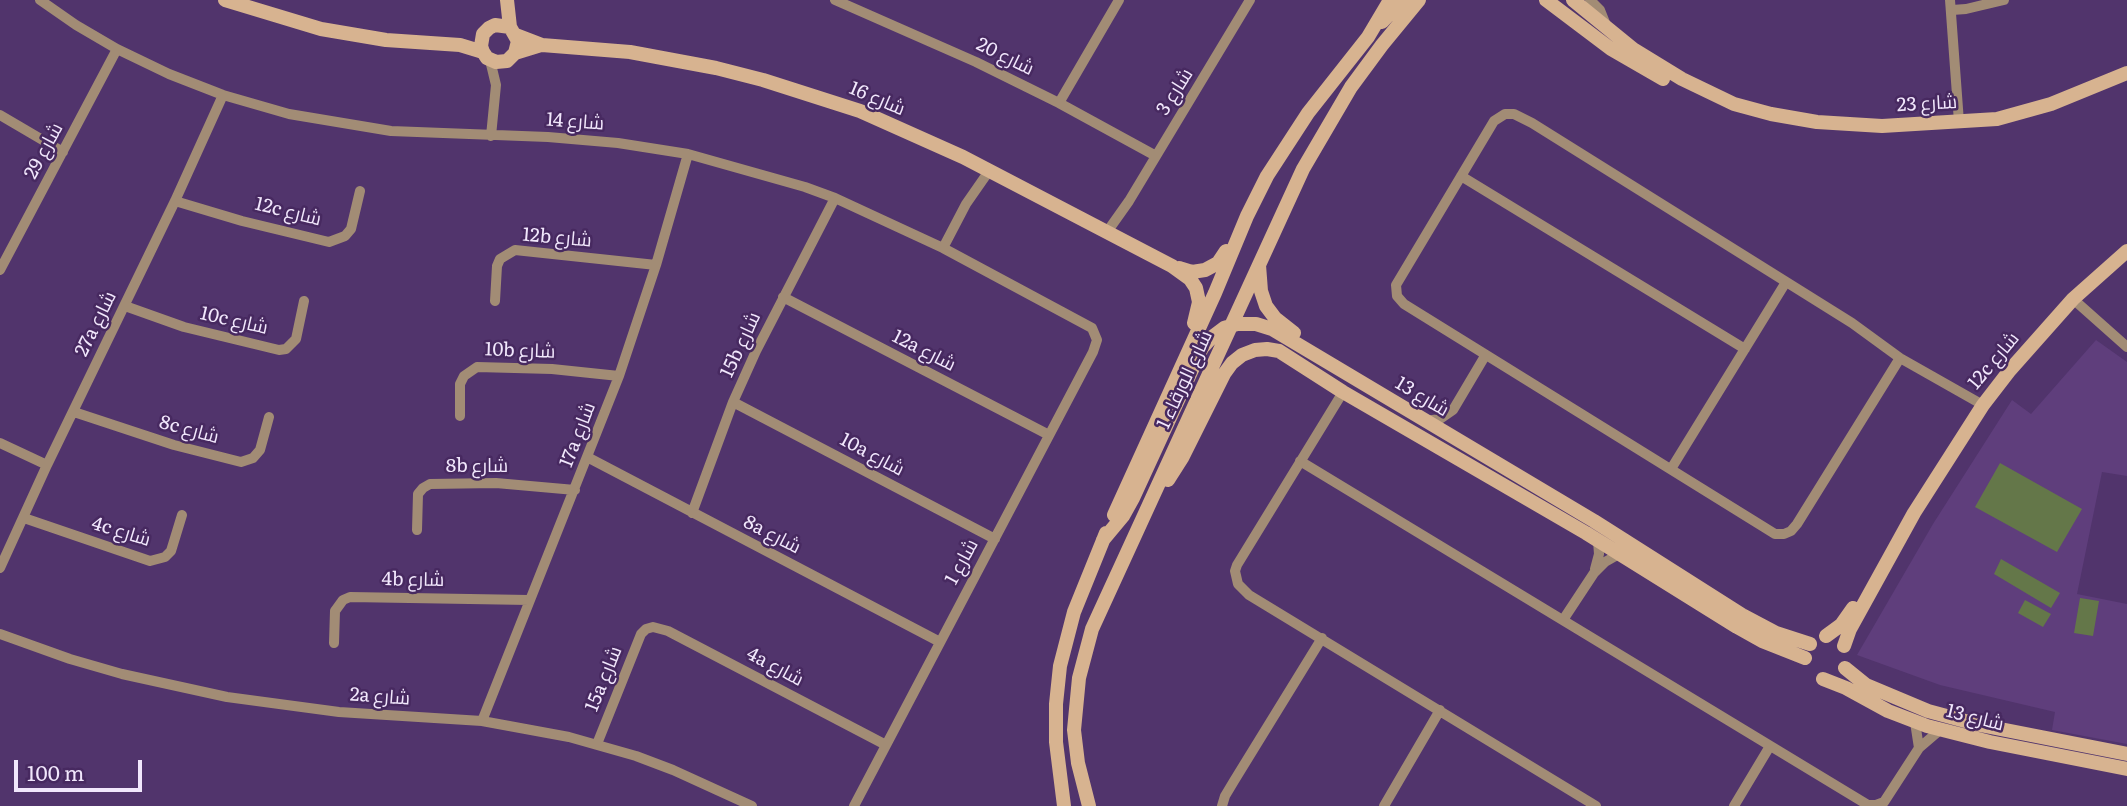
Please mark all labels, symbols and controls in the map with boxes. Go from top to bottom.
street label: شارع 20 [972,33,1038,81]
street label: شارع 3 [1152,64,1198,120]
street label: شارع 16 [846,77,908,121]
street label: شارع 23 [1896,91,1958,117]
street label: شارع 14 [545,109,605,135]
street label: شارع 29 [20,119,68,183]
street label: 12c شارع [253,193,323,231]
street label: 12b شارع [521,224,593,252]
street label: 27a شارع [70,288,122,360]
street label: 10c شارع [198,302,270,340]
street label: 15b شارع [716,309,766,381]
street label: 12a شارع [888,325,960,377]
street label: شارع الورقاء 1 [1152,327,1218,433]
street label: 12c شارع [1964,328,2024,394]
street label: 10b شارع [484,338,556,364]
street label: شارع 13 [1391,372,1453,422]
street label: 17a شارع [555,399,601,471]
street label: 8c شارع [157,411,221,449]
street label: 10a شارع [836,429,908,481]
street label: 8b شارع [446,455,508,477]
street label: 8a شارع [740,511,804,559]
street label: 4c شارع [89,512,153,552]
street label: شارع 1 [941,535,983,589]
street label: 4b شارع [382,568,444,592]
street label: 15a شارع [581,643,627,715]
street label: 4a شارع [743,643,807,691]
street label: 2a شارع [349,684,411,710]
street label: شارع 13 [1944,700,2006,736]
scale bar [18,746,145,790]
text: 100 m [27,756,84,787]

